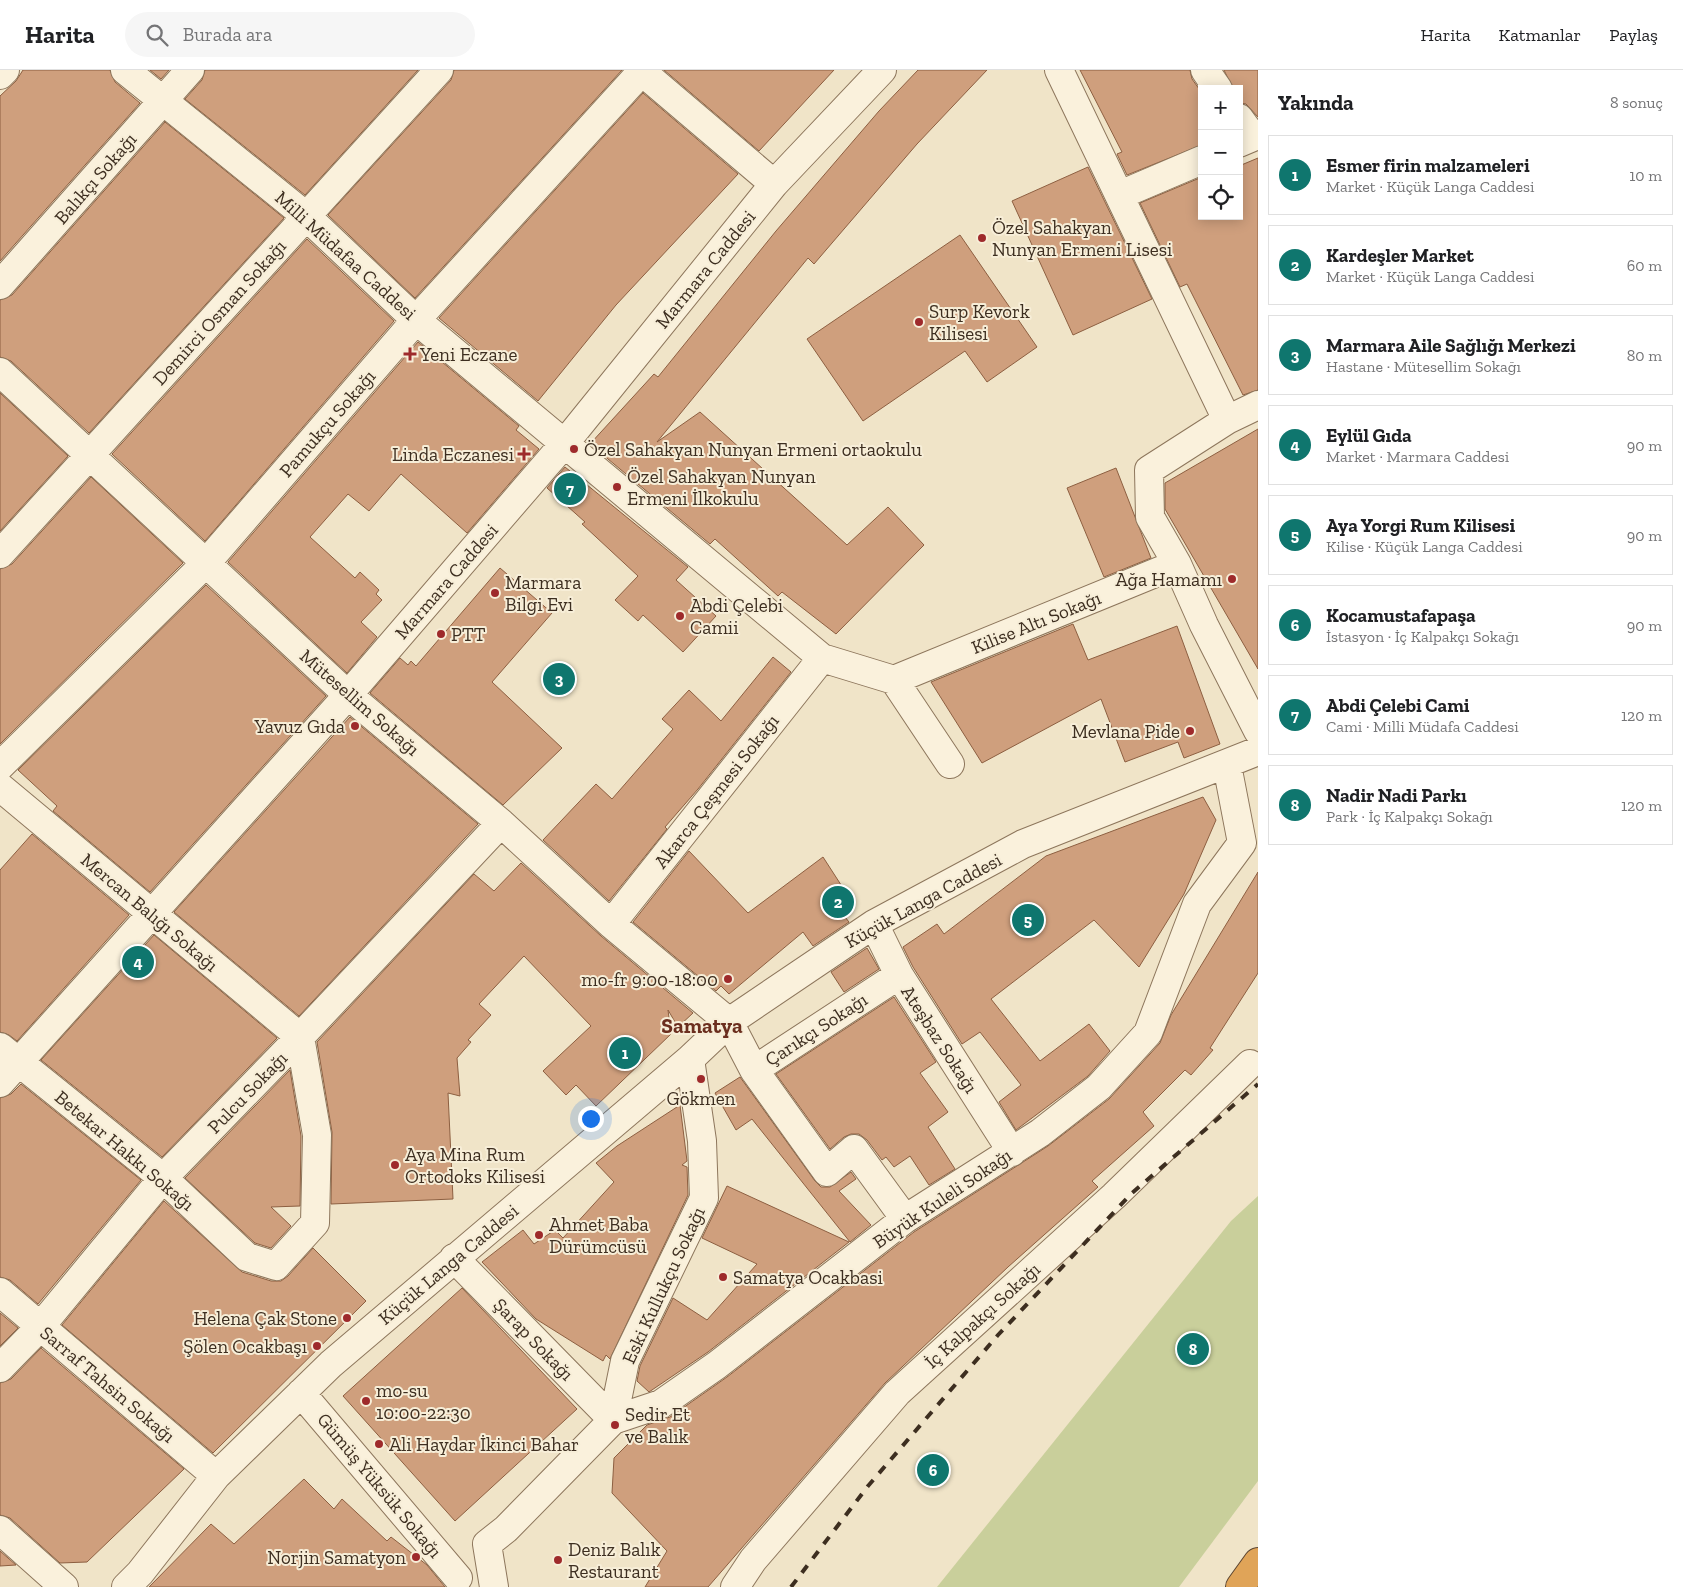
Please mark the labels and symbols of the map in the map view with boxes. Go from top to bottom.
street label: Balıkçı Sokağı [49,128,141,229]
street label: Milli Müdafaa Caddesi [270,186,421,325]
street label: Marmara Caddesi [651,205,760,333]
place label: Özel Sahakyan Nunyan Ermeni Lisesi [992,216,1172,261]
marker: Özel Sahakyan Nunyan Ermeni Lisesi [976,232,988,244]
street label: Demirci Osman Sokağı [148,235,291,390]
place label: Surp Kevork Kilisesi [929,300,1030,345]
marker: Surp Kevork Kilisesi [913,316,925,328]
place label: Yeni Eczane [419,343,517,366]
marker: Yeni Eczane [404,348,416,360]
street label: Pamukçu Sokağı [274,365,380,482]
place label: Özel Sahakyan Nunyan Ermeni ortaokulu [584,438,922,461]
place label: Linda Eczanesi [392,443,514,466]
marker: Özel Sahakyan Nunyan Ermeni ortaokulu [568,443,580,455]
marker: Linda Eczanesi [518,448,530,460]
place label: Özel Sahakyan Nunyan Ermeni İlkokulu [627,465,816,510]
pin: 7 [554,470,586,508]
marker: Özel Sahakyan Nunyan Ermeni İlkokulu [611,481,623,493]
street label: Marmara Caddesi [390,519,503,644]
place label: Ağa Hamamı [1115,568,1222,591]
place label: Marmara Bilgi Evi [505,571,581,616]
marker: Ağa Hamamı [1226,573,1238,585]
street label: Kilise Altı Sokağı [968,586,1104,659]
marker: Marmara Bilgi Evi [489,587,501,599]
place label: Abdi Çelebi Camii [690,594,783,639]
marker: Abdi Çelebi Camii [674,610,686,622]
place label: PTT [451,623,486,646]
marker: PTT [435,628,447,640]
street label: Mütesellim Sokağı [295,644,424,761]
pin: 3 [543,660,575,698]
street label: Akarca Çeşmesi Sokağı [649,710,784,873]
place label: Yavuz Gıda [253,715,345,738]
marker: Yavuz Gıda [349,720,361,732]
place label: Mevlana Pide [1071,720,1180,743]
marker: Mevlana Pide [1184,725,1196,737]
street label: Mercan Balığı Sokağı [76,848,223,977]
street label: Küçük Langa Caddesi [841,848,1006,953]
pin: 2 [822,883,854,921]
pin: 5 [1012,901,1044,939]
pin: 4 [122,943,154,981]
place label: mo-fr 9:00-18:00 [581,968,718,991]
marker: mo-fr 9:00-18:00 [722,973,734,985]
street label: Ateşbaz Sokağı [896,981,983,1097]
street label: Çarıkçı Sokağı [761,988,872,1071]
district label: Samatya [661,1013,743,1038]
pin: 1 [609,1034,641,1072]
street label: Pulcu Sokağı [203,1047,292,1138]
marker: Gökmen [695,1073,707,1085]
street label: Betekar Hakkı Sokağı [50,1085,199,1215]
place label: Gökmen [667,1087,736,1110]
your location [578,1106,604,1132]
place label: Aya Mina Rum Ortodoks Kilisesi [405,1143,545,1188]
street label: Büyük Kuleli Sokağı [868,1143,1016,1253]
marker: Aya Mina Rum Ortodoks Kilisesi [389,1159,401,1171]
street label: Küçük Langa Caddesi [374,1199,523,1330]
street label: Eski Kullukçu Sokağı [617,1203,710,1367]
place label: Ahmet Baba Dürümcüsü [549,1213,649,1258]
marker: Ahmet Baba Dürümcüsü [533,1229,545,1241]
street label: İç Kalpakçı Sokağı [920,1257,1045,1373]
place label: Samatya Ocakbasi [733,1266,883,1289]
marker: Samatya Ocakbasi [717,1271,729,1283]
street label: Şarap Sokağı [489,1293,579,1385]
place label: Helena Çak Stone [193,1307,337,1330]
marker: Helena Çak Stone [341,1312,353,1324]
street label: Sarraf Tahsin Sokağı [36,1321,180,1448]
pin: 8 [1177,1330,1209,1368]
place label: Şölen Ocakbaşı [183,1335,307,1358]
marker: Şölen Ocakbaşı [311,1340,323,1352]
place label: mo-su 10:00-22:30 [376,1379,471,1424]
marker: mo-su 10:00-22:30 [360,1395,372,1407]
place label: Sedir Et ve Balık [625,1403,690,1448]
street label: Gümüş Yüksük Sokağı [312,1408,447,1562]
marker: Sedir Et ve Balık [609,1419,621,1431]
place label: Ali Haydar İkinci Bahar [389,1433,579,1456]
marker: Ali Haydar İkinci Bahar [373,1438,385,1450]
pin: 6 [917,1451,949,1489]
place label: Deniz Balık Restaurant [568,1538,661,1583]
place label: Norjin Samatyon [267,1546,406,1569]
marker: Norjin Samatyon [410,1551,422,1563]
marker: Deniz Balık Restaurant [552,1554,564,1566]

